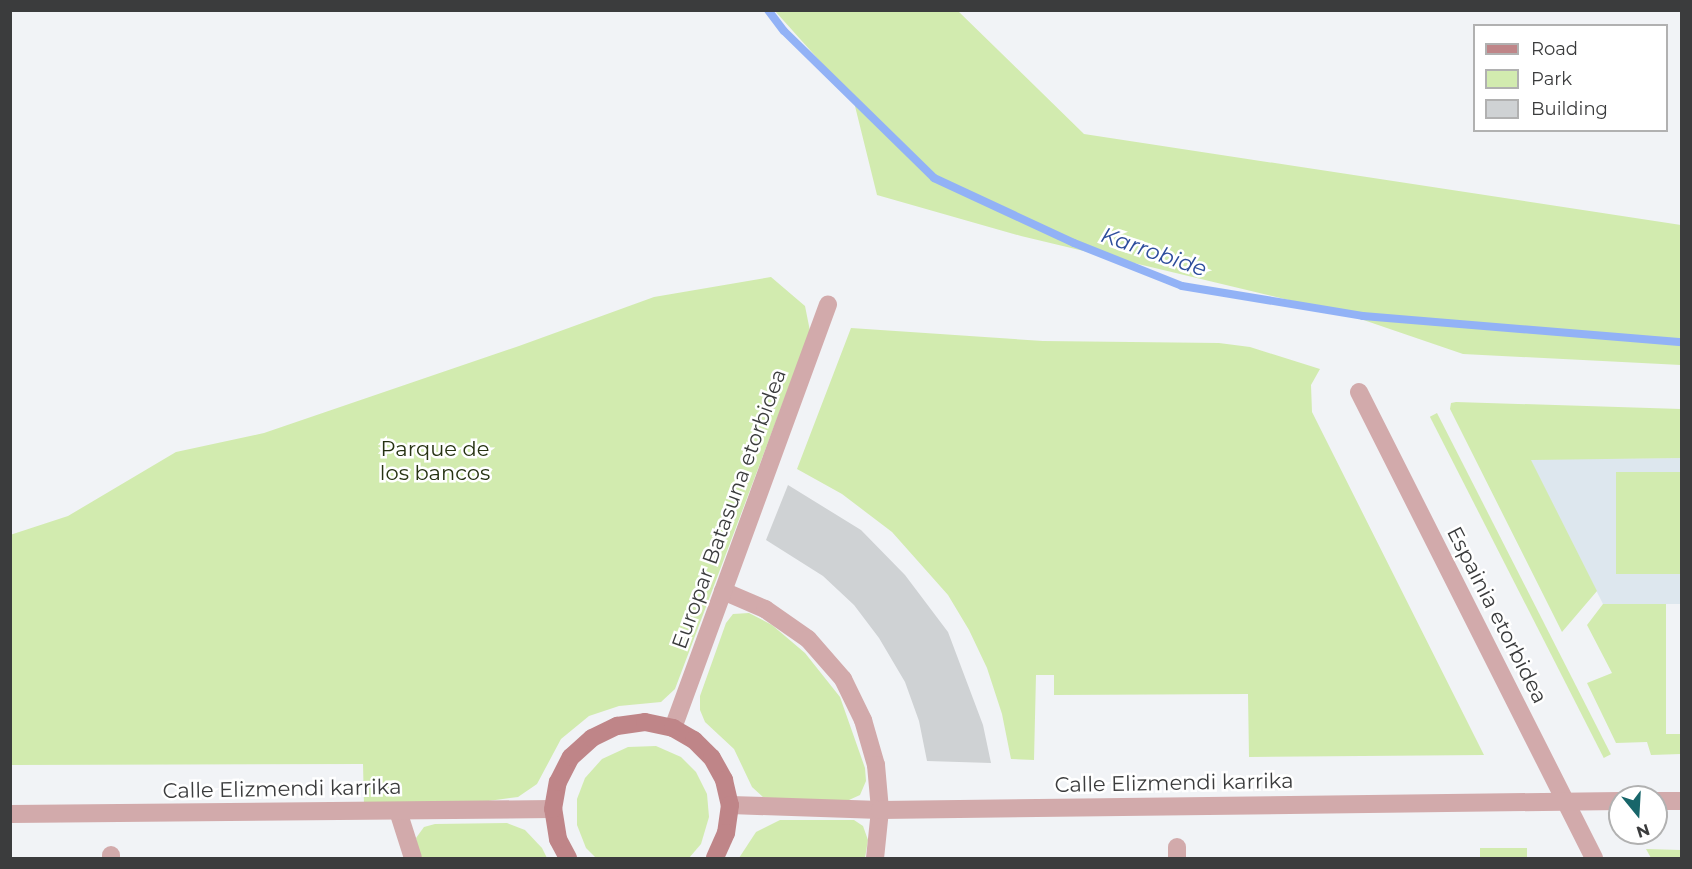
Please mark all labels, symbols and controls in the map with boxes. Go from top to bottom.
legend [1473,24,1668,132]
text: Road [1531,38,1578,60]
text: Park [1531,68,1572,90]
text: Building [1531,98,1608,120]
water label: Karrobide [1098,222,1210,282]
street label: Europar Batasuna etorbidea [667,366,791,652]
park label: Parque de los bancos [380,436,490,486]
street label: Espainia etorbidea [1441,522,1553,708]
street label: Calle Elizmendi karrika [1054,768,1294,798]
street label: Calle Elizmendi karrika [162,774,402,804]
north arrow [1608,785,1668,845]
text: N [1634,820,1652,842]

